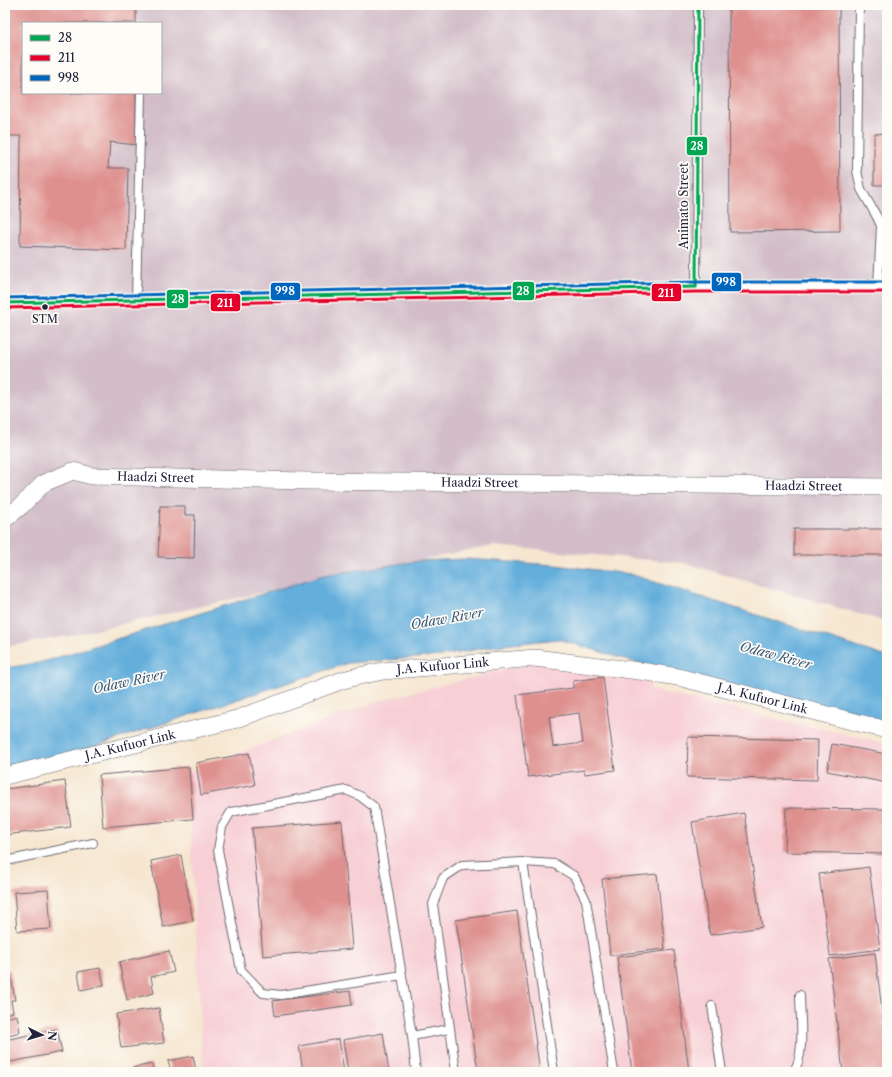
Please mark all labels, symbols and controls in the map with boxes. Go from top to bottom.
legend [22,22,162,94]
text: 28 [58,30,72,45]
text: 211 [58,50,75,65]
text: 998 [58,70,79,85]
line badge: 28 [686,136,708,156]
text: 28 [690,139,704,153]
street label: Animato Street [676,162,691,250]
line badge: 998 [711,272,742,292]
text: 998 [716,275,736,289]
line badge: 28 [512,281,535,301]
line badge: 998 [270,282,301,301]
line badge: 211 [651,283,682,302]
text: 998 [275,284,295,298]
text: 28 [516,284,530,298]
text: 211 [658,286,674,300]
line badge: 28 [166,289,189,309]
text: 28 [171,292,185,306]
line badge: 211 [210,293,241,312]
text: 211 [217,296,233,310]
marker: STM [40,302,50,312]
place label: STM [32,312,58,326]
street label: Haadzi Street [117,469,195,485]
street label: Haadzi Street [441,474,519,490]
street label: Haadzi Street [765,478,843,494]
water label: Odaw River [409,604,486,632]
water label: Odaw River [738,638,815,673]
street label: J.A. Kufuor Link [394,654,491,677]
water label: Odaw River [91,665,168,697]
street label: J.A. Kufuor Link [714,679,810,717]
street label: J.A. Kufuor Link [82,726,178,764]
north arrow [22,1015,62,1055]
text: N [45,1030,59,1042]

